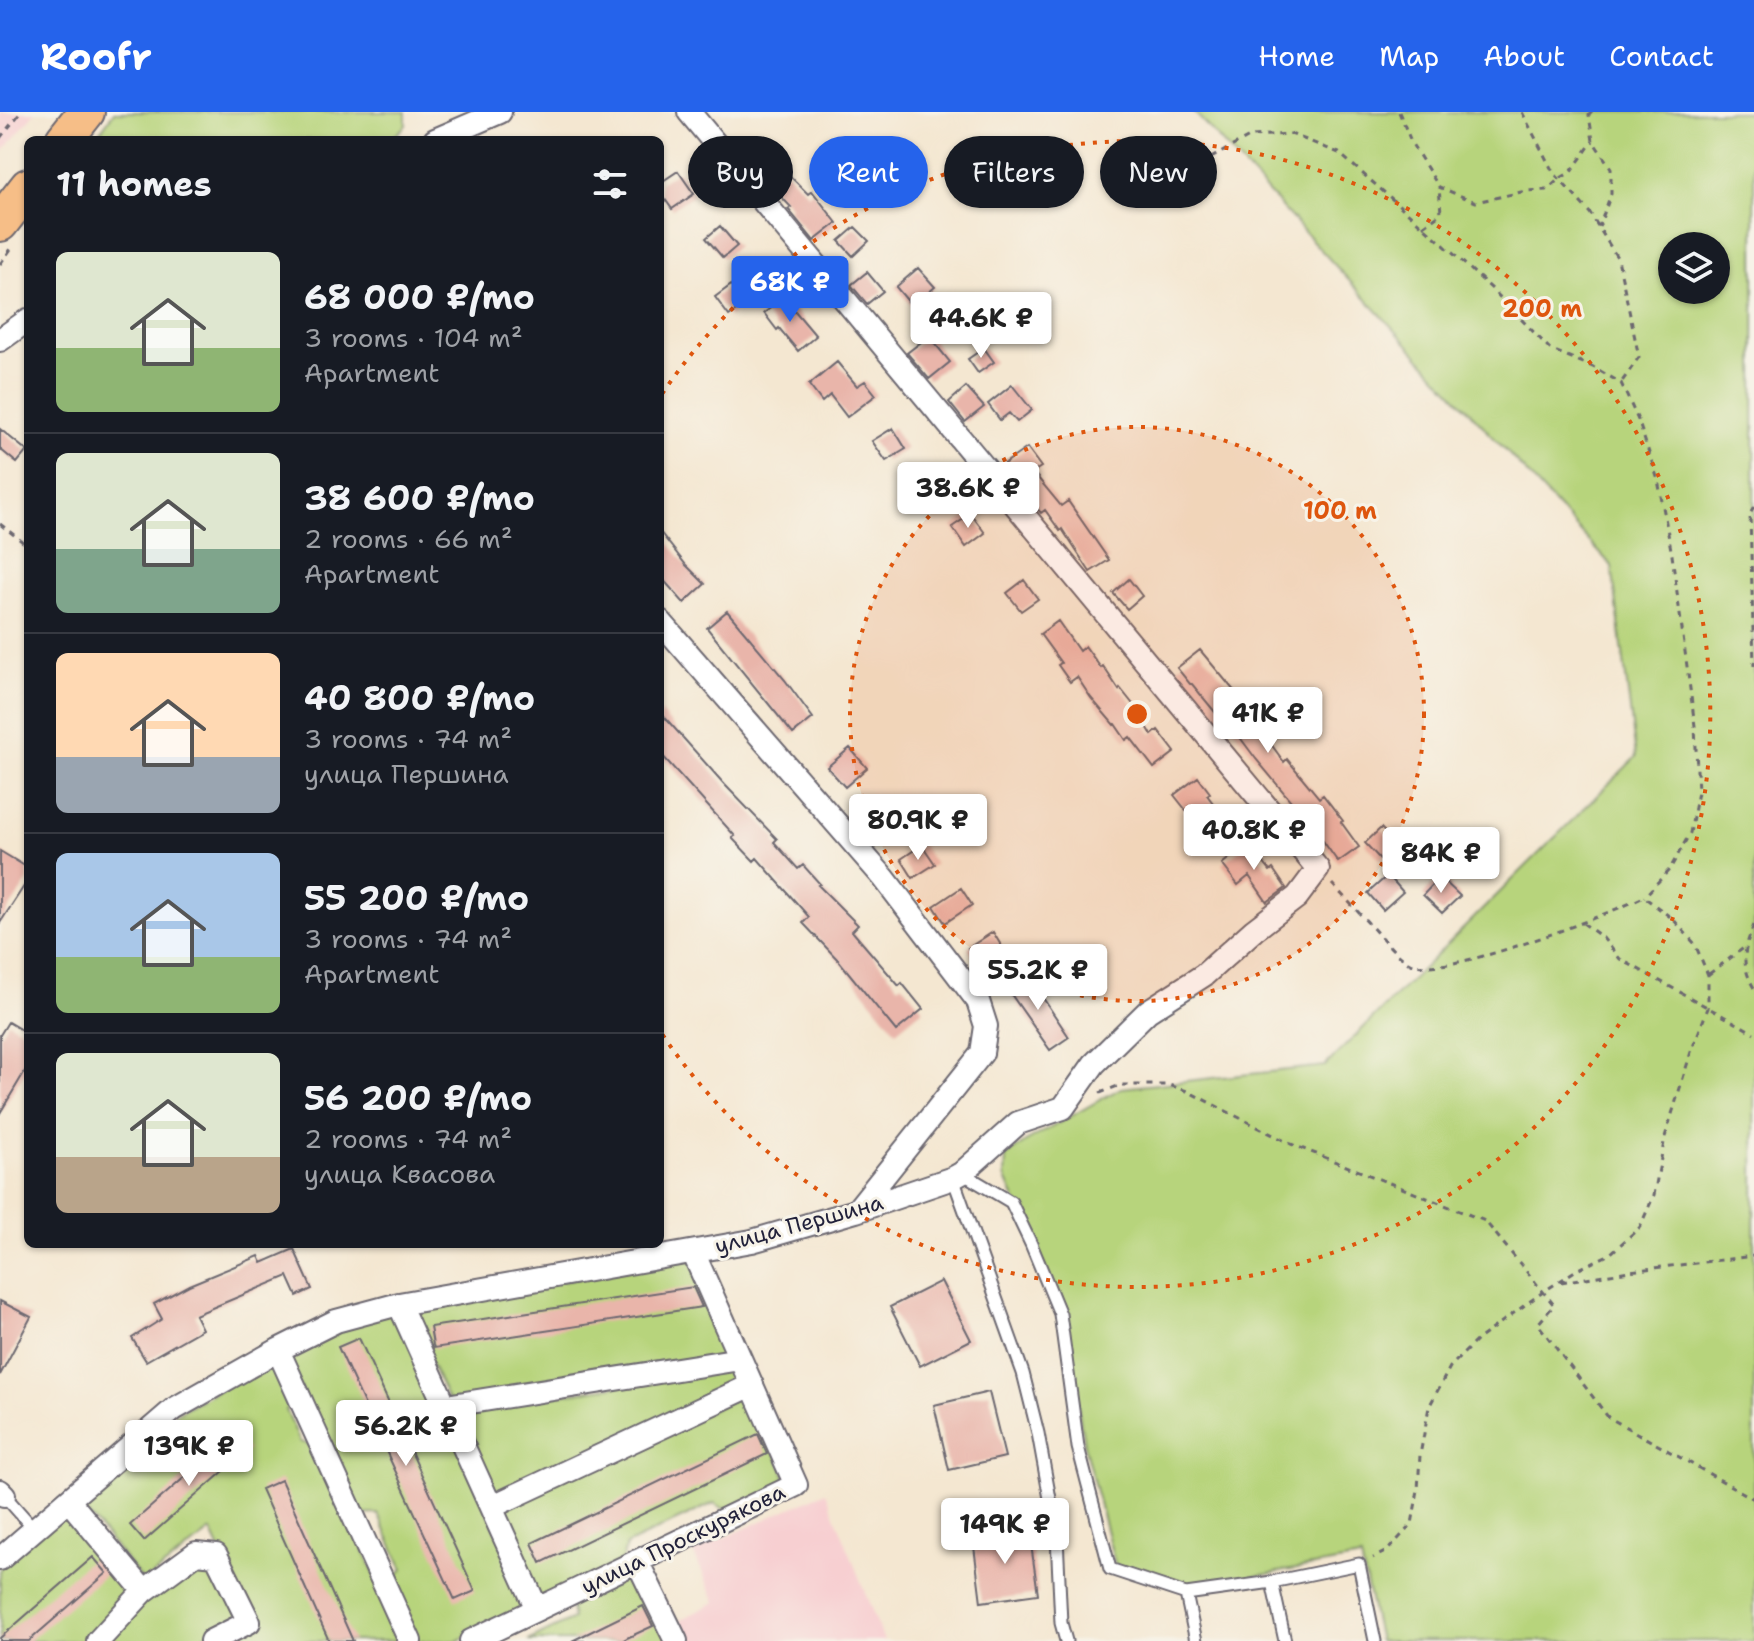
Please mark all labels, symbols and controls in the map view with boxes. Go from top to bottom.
text: Roofr [40,31,152,82]
text: Home [1258,37,1335,75]
text: Map [1379,37,1439,75]
text: About [1483,37,1565,75]
text: Contact [1609,37,1714,75]
chip: Buy [688,136,793,208]
chip: Rent [809,136,928,208]
chip: Filters [944,136,1084,208]
chip: New [1100,136,1217,208]
text: 11 homes [56,161,212,207]
icon: filters [588,162,632,206]
map controls [1658,232,1730,304]
button: layers [1658,232,1730,304]
pin: 68K ₽ [734,256,846,324]
text: 68K ₽ [749,264,831,299]
text: 68 000 ₽/mo [304,274,535,320]
icon: home [120,284,216,380]
pin: 44.6K ₽ [907,292,1055,360]
text: 200 m [1502,293,1582,325]
text: 44.6K ₽ [929,300,1034,335]
text: 3 rooms · 104 m² [304,320,523,355]
text: Apartment [304,355,440,390]
pin: 38.6K ₽ [894,462,1042,530]
text: 38.6K ₽ [915,470,1021,505]
text: 38 600 ₽/mo [304,475,535,521]
icon: home [120,485,216,581]
text: 100 m [1303,495,1377,527]
text: 2 rooms · 66 m² [304,521,513,556]
text: Apartment [304,556,440,591]
text: 40 800 ₽/mo [304,675,535,721]
icon: home [120,685,216,781]
pin: 41K ₽ [1212,687,1324,755]
text: 41K ₽ [1231,695,1305,730]
centre of rings [1123,700,1151,728]
text: 3 rooms · 74 m² [304,721,512,756]
text: улица Першина [304,756,509,791]
pin: 80.9K ₽ [844,794,992,862]
text: 80.9K ₽ [867,802,969,837]
pin: 40.8K ₽ [1180,804,1328,872]
text: 40.8K ₽ [1202,812,1306,847]
pin: 84K ₽ [1385,827,1497,895]
text: 84K ₽ [1400,835,1482,870]
text: 55 200 ₽/mo [304,875,529,921]
icon: home [120,885,216,981]
text: 3 rooms · 74 m² [304,921,512,956]
pin: 55.2K ₽ [964,944,1112,1012]
text: 55.2K ₽ [987,952,1089,987]
text: Apartment [304,956,440,991]
text: 56 200 ₽/mo [304,1075,532,1121]
icon: home [120,1085,216,1181]
text: 2 rooms · 74 m² [304,1121,512,1156]
text: улица Квасова [304,1156,495,1191]
street label: улица Першина [712,1188,887,1260]
pin: 56.2K ₽ [332,1400,480,1468]
text: 56.2K ₽ [354,1408,458,1443]
pin: 139K ₽ [124,1420,254,1488]
text: 139K ₽ [143,1428,235,1463]
street label: улица Проскурякова [576,1477,790,1601]
pin: 149K ₽ [940,1498,1070,1566]
text: 149K ₽ [959,1506,1051,1541]

